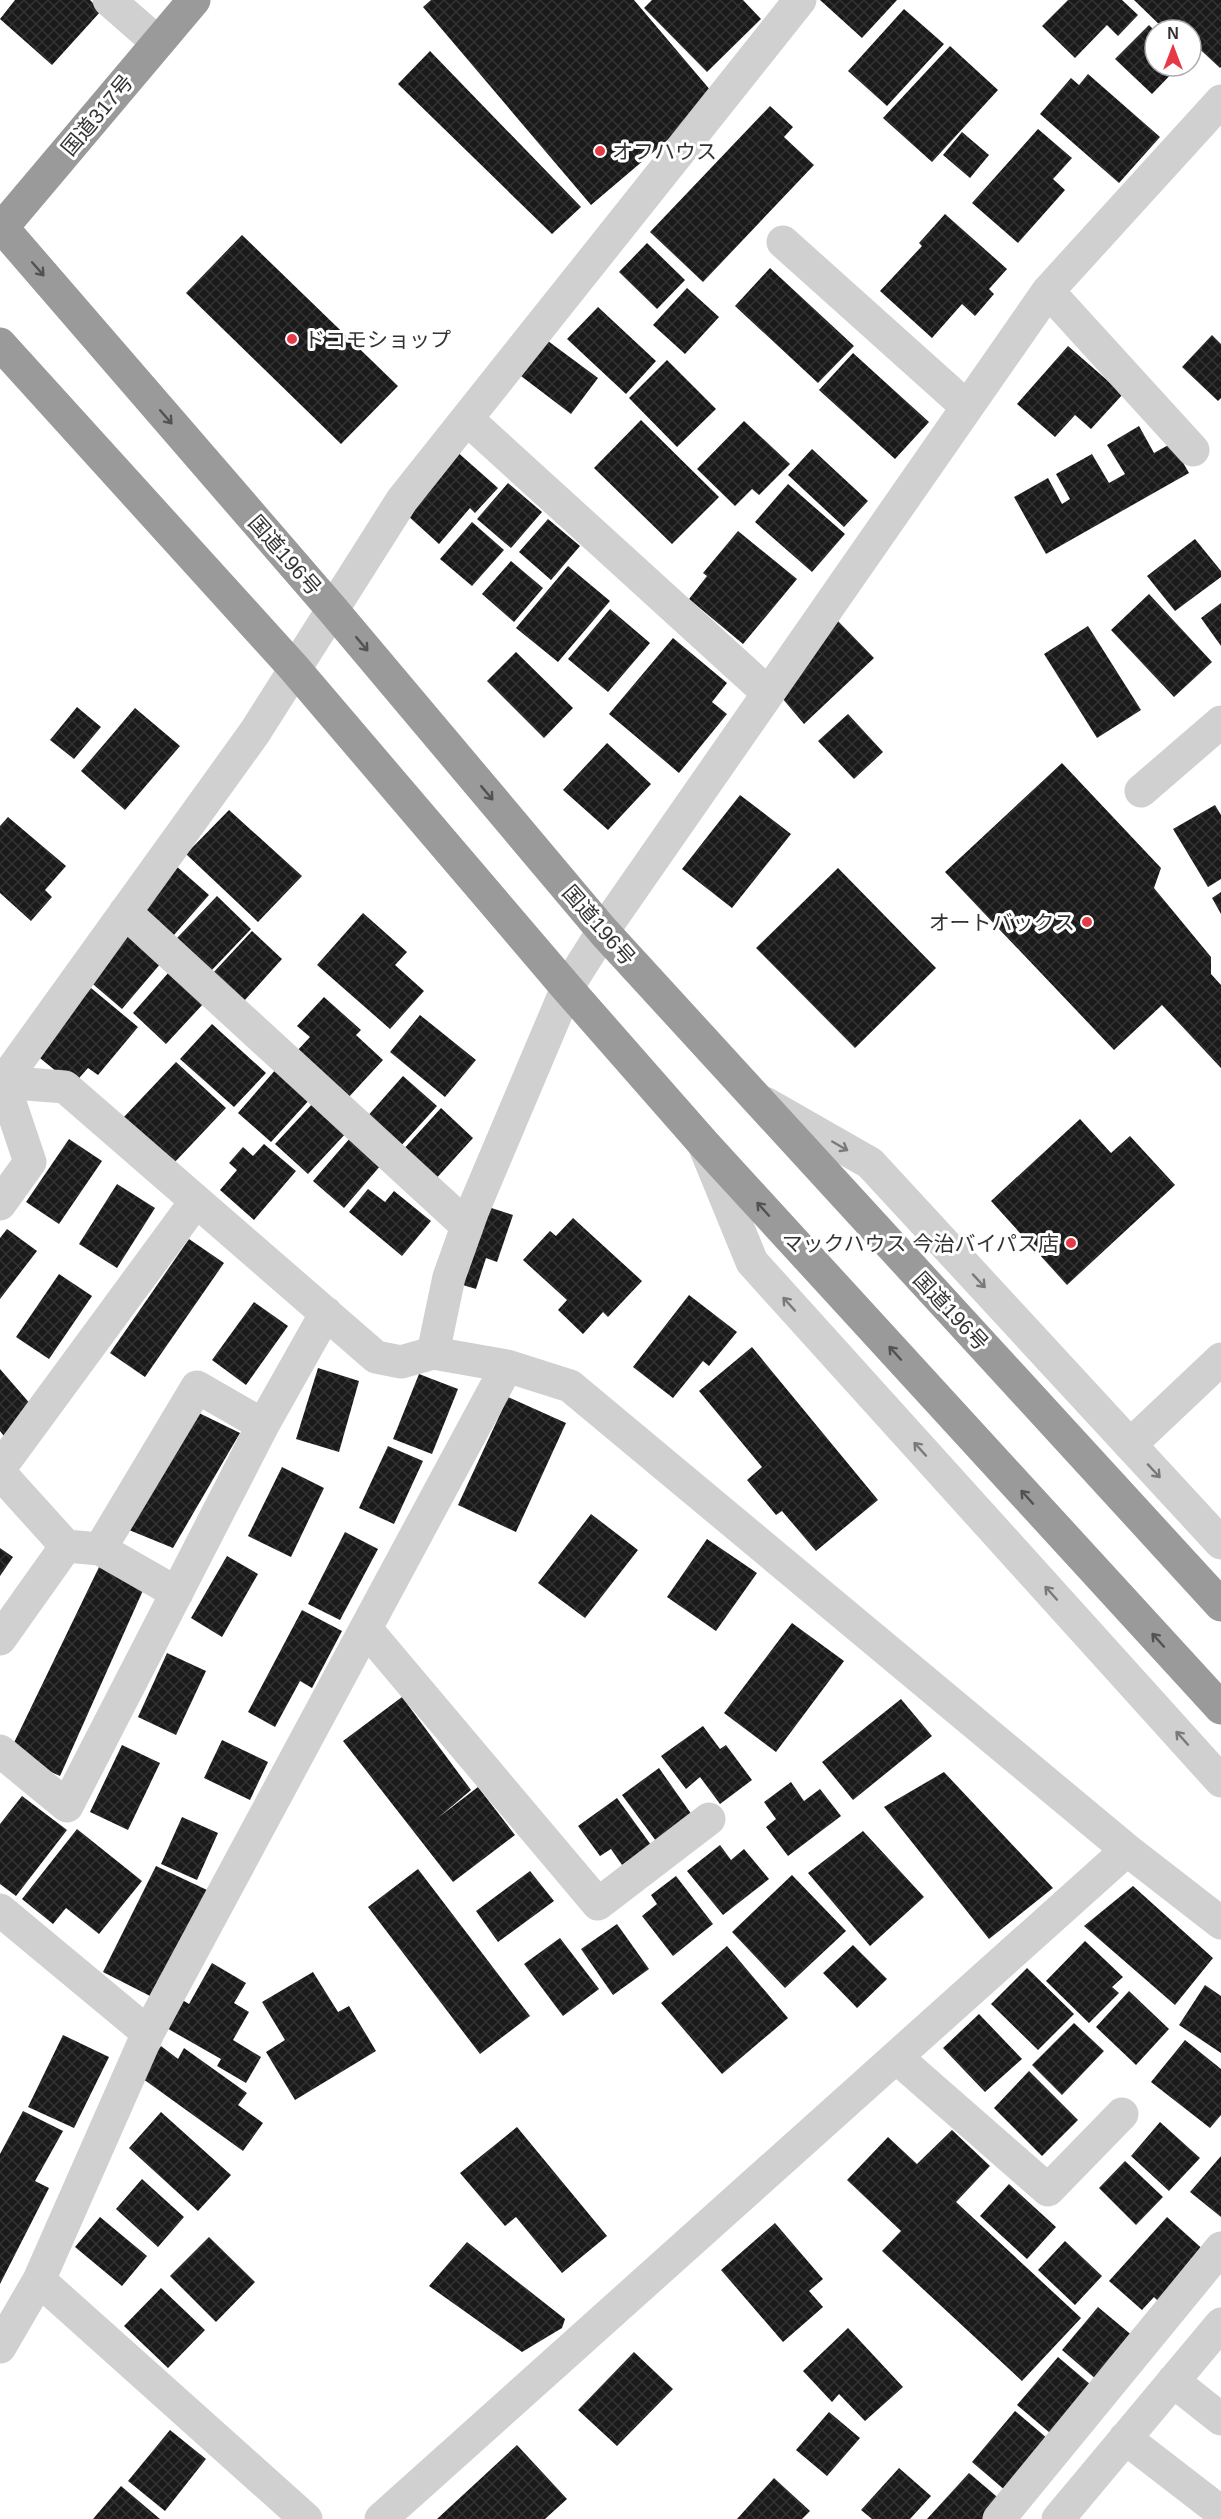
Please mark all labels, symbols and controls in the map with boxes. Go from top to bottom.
north arrow [1143,18,1203,78]
text: N [1167,25,1179,42]
street label: 国道317号 [57,70,137,160]
place label: オフハウス [612,140,717,163]
marker: オフハウス [593,144,607,158]
one-way arrow [31,261,45,276]
place label: ドコモショップ [304,328,451,351]
marker: ドコモショップ [285,332,299,346]
one-way arrow [159,409,173,424]
street label: 国道196号 [244,510,326,600]
one-way arrow [355,636,368,652]
one-way arrow [480,785,494,800]
street label: 国道196号 [558,880,640,970]
place label: オートバックス [929,911,1075,934]
marker: オートバックス [1080,915,1094,929]
one-way arrow [831,1141,848,1153]
one-way arrow [756,1202,770,1217]
place label: マックハウス 今治バイパス店 [782,1232,1059,1255]
marker: マックハウス 今治バイパス店 [1064,1236,1078,1250]
street label: 国道196号 [909,1267,993,1355]
one-way arrow [972,1274,986,1289]
one-way arrow [782,1297,796,1312]
one-way arrow [888,1345,902,1360]
one-way arrow [913,1441,927,1456]
one-way arrow [1147,1463,1161,1478]
one-way arrow [1019,1489,1034,1504]
one-way arrow [1044,1586,1058,1601]
one-way arrow [1151,1633,1165,1648]
one-way arrow [1175,1731,1189,1746]

